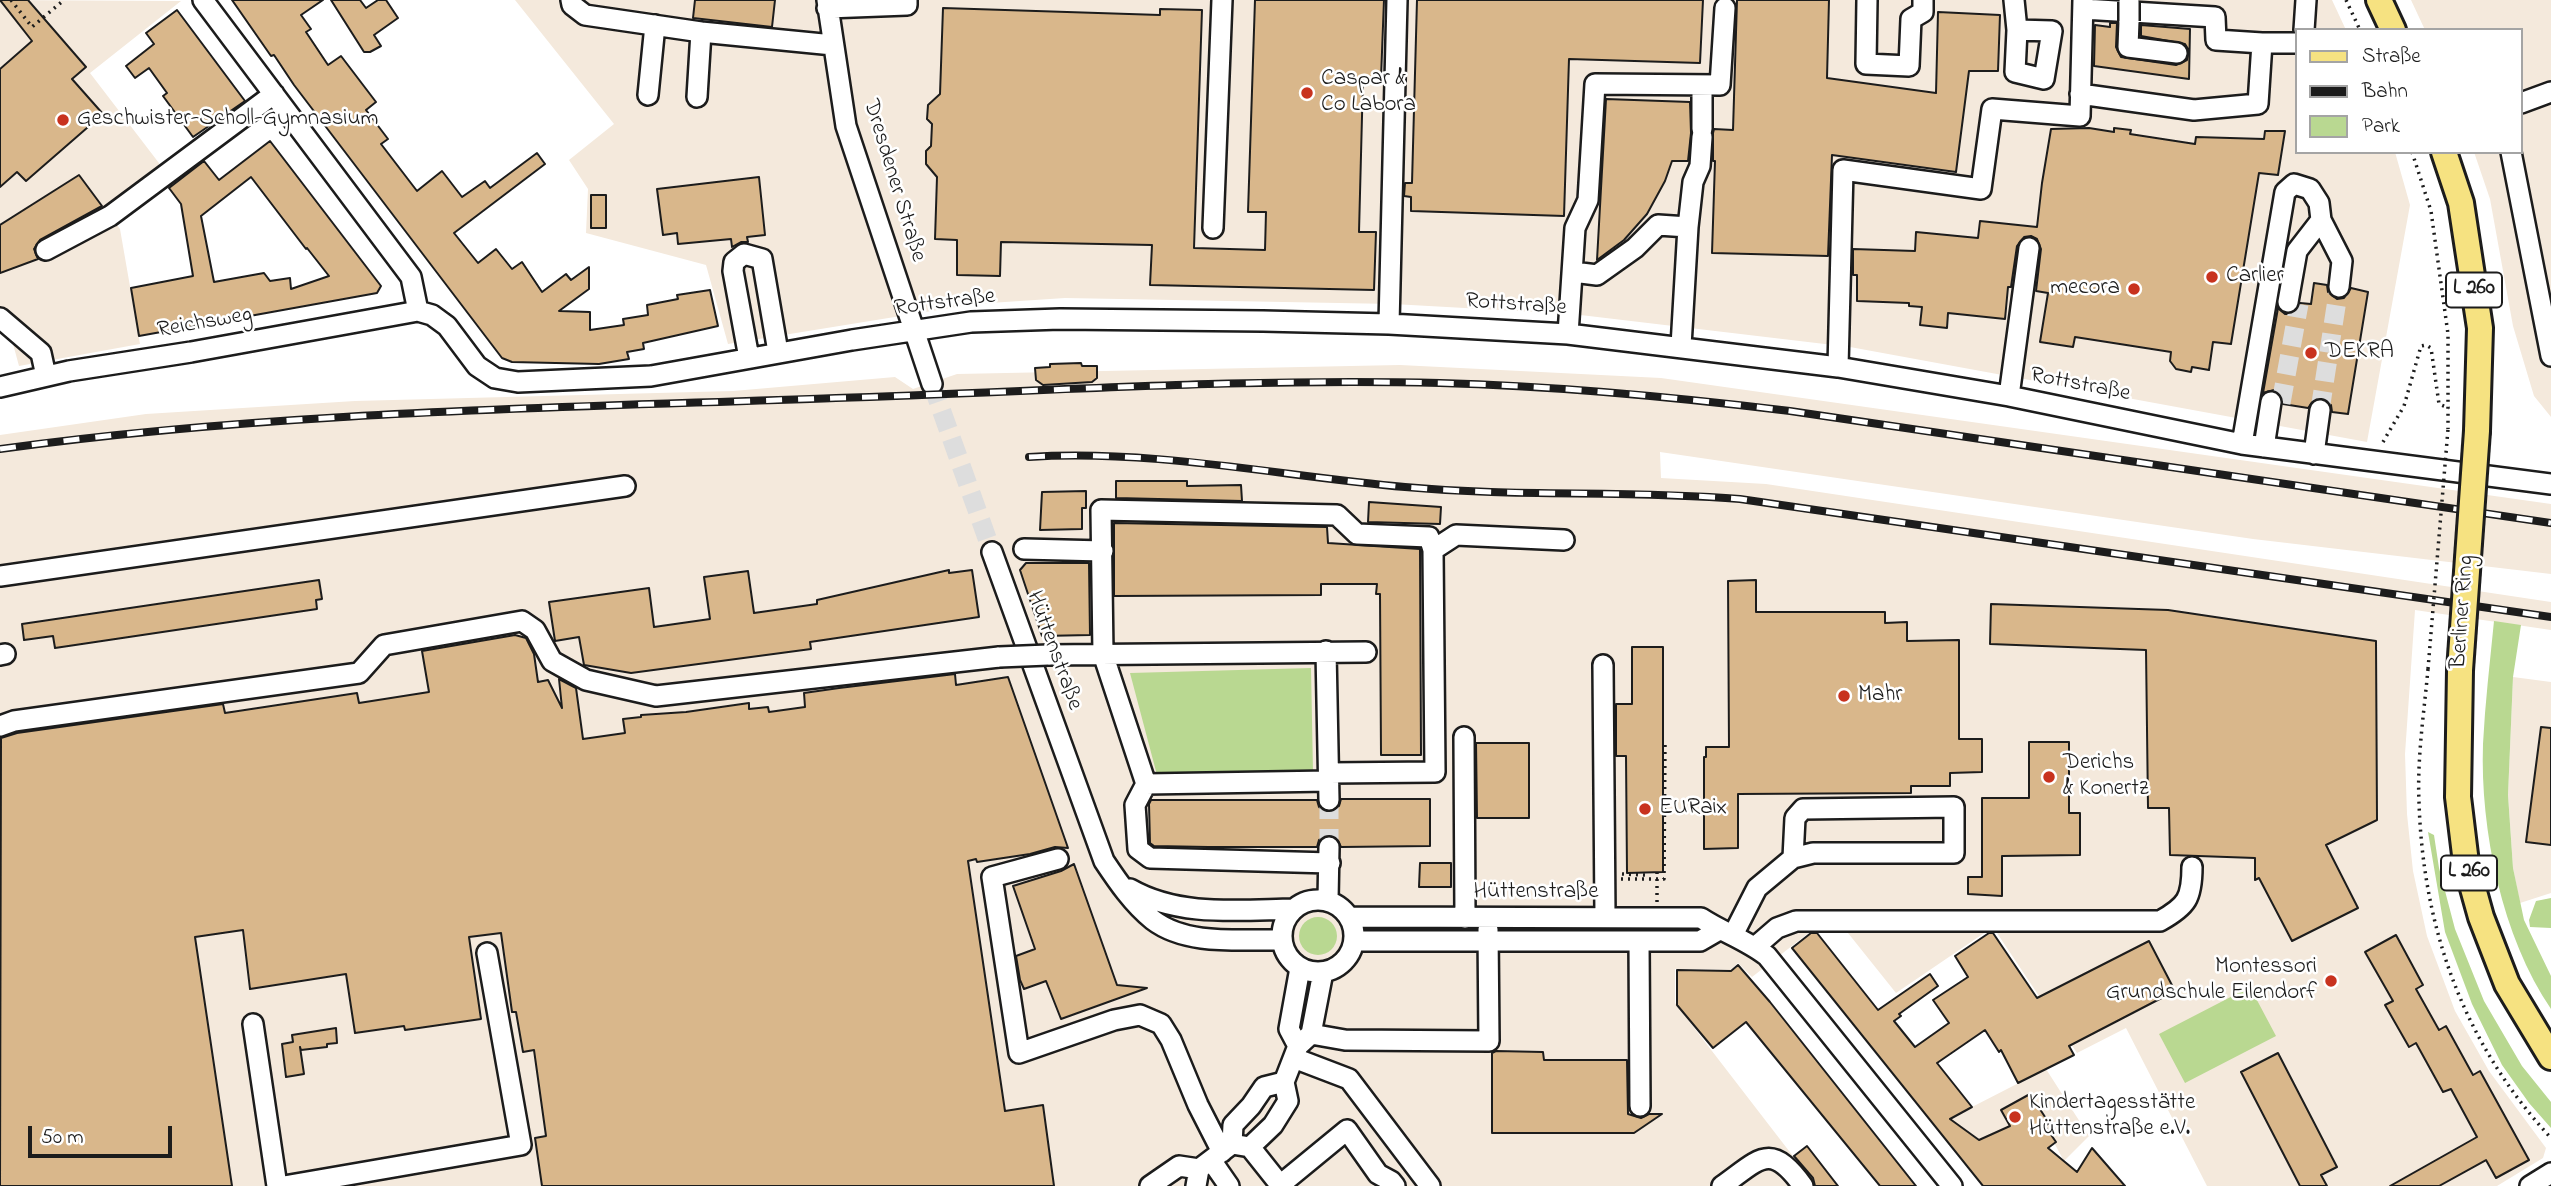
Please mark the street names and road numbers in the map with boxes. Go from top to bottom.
street label: Dresdener Straße [855,97,931,265]
road number: L 260 [2446,272,2502,308]
street label: Rottstraße [893,284,997,324]
street label: Rottstraße [1464,289,1568,323]
street label: Reichsweg [155,302,255,346]
street label: Rottstraße [2028,363,2132,409]
street label: Berliner Ring [2446,554,2482,670]
street label: Hüttenstraße [1019,588,1087,714]
road number: L 260 [2441,856,2497,890]
street label: Hüttenstraße [1474,879,1598,907]

